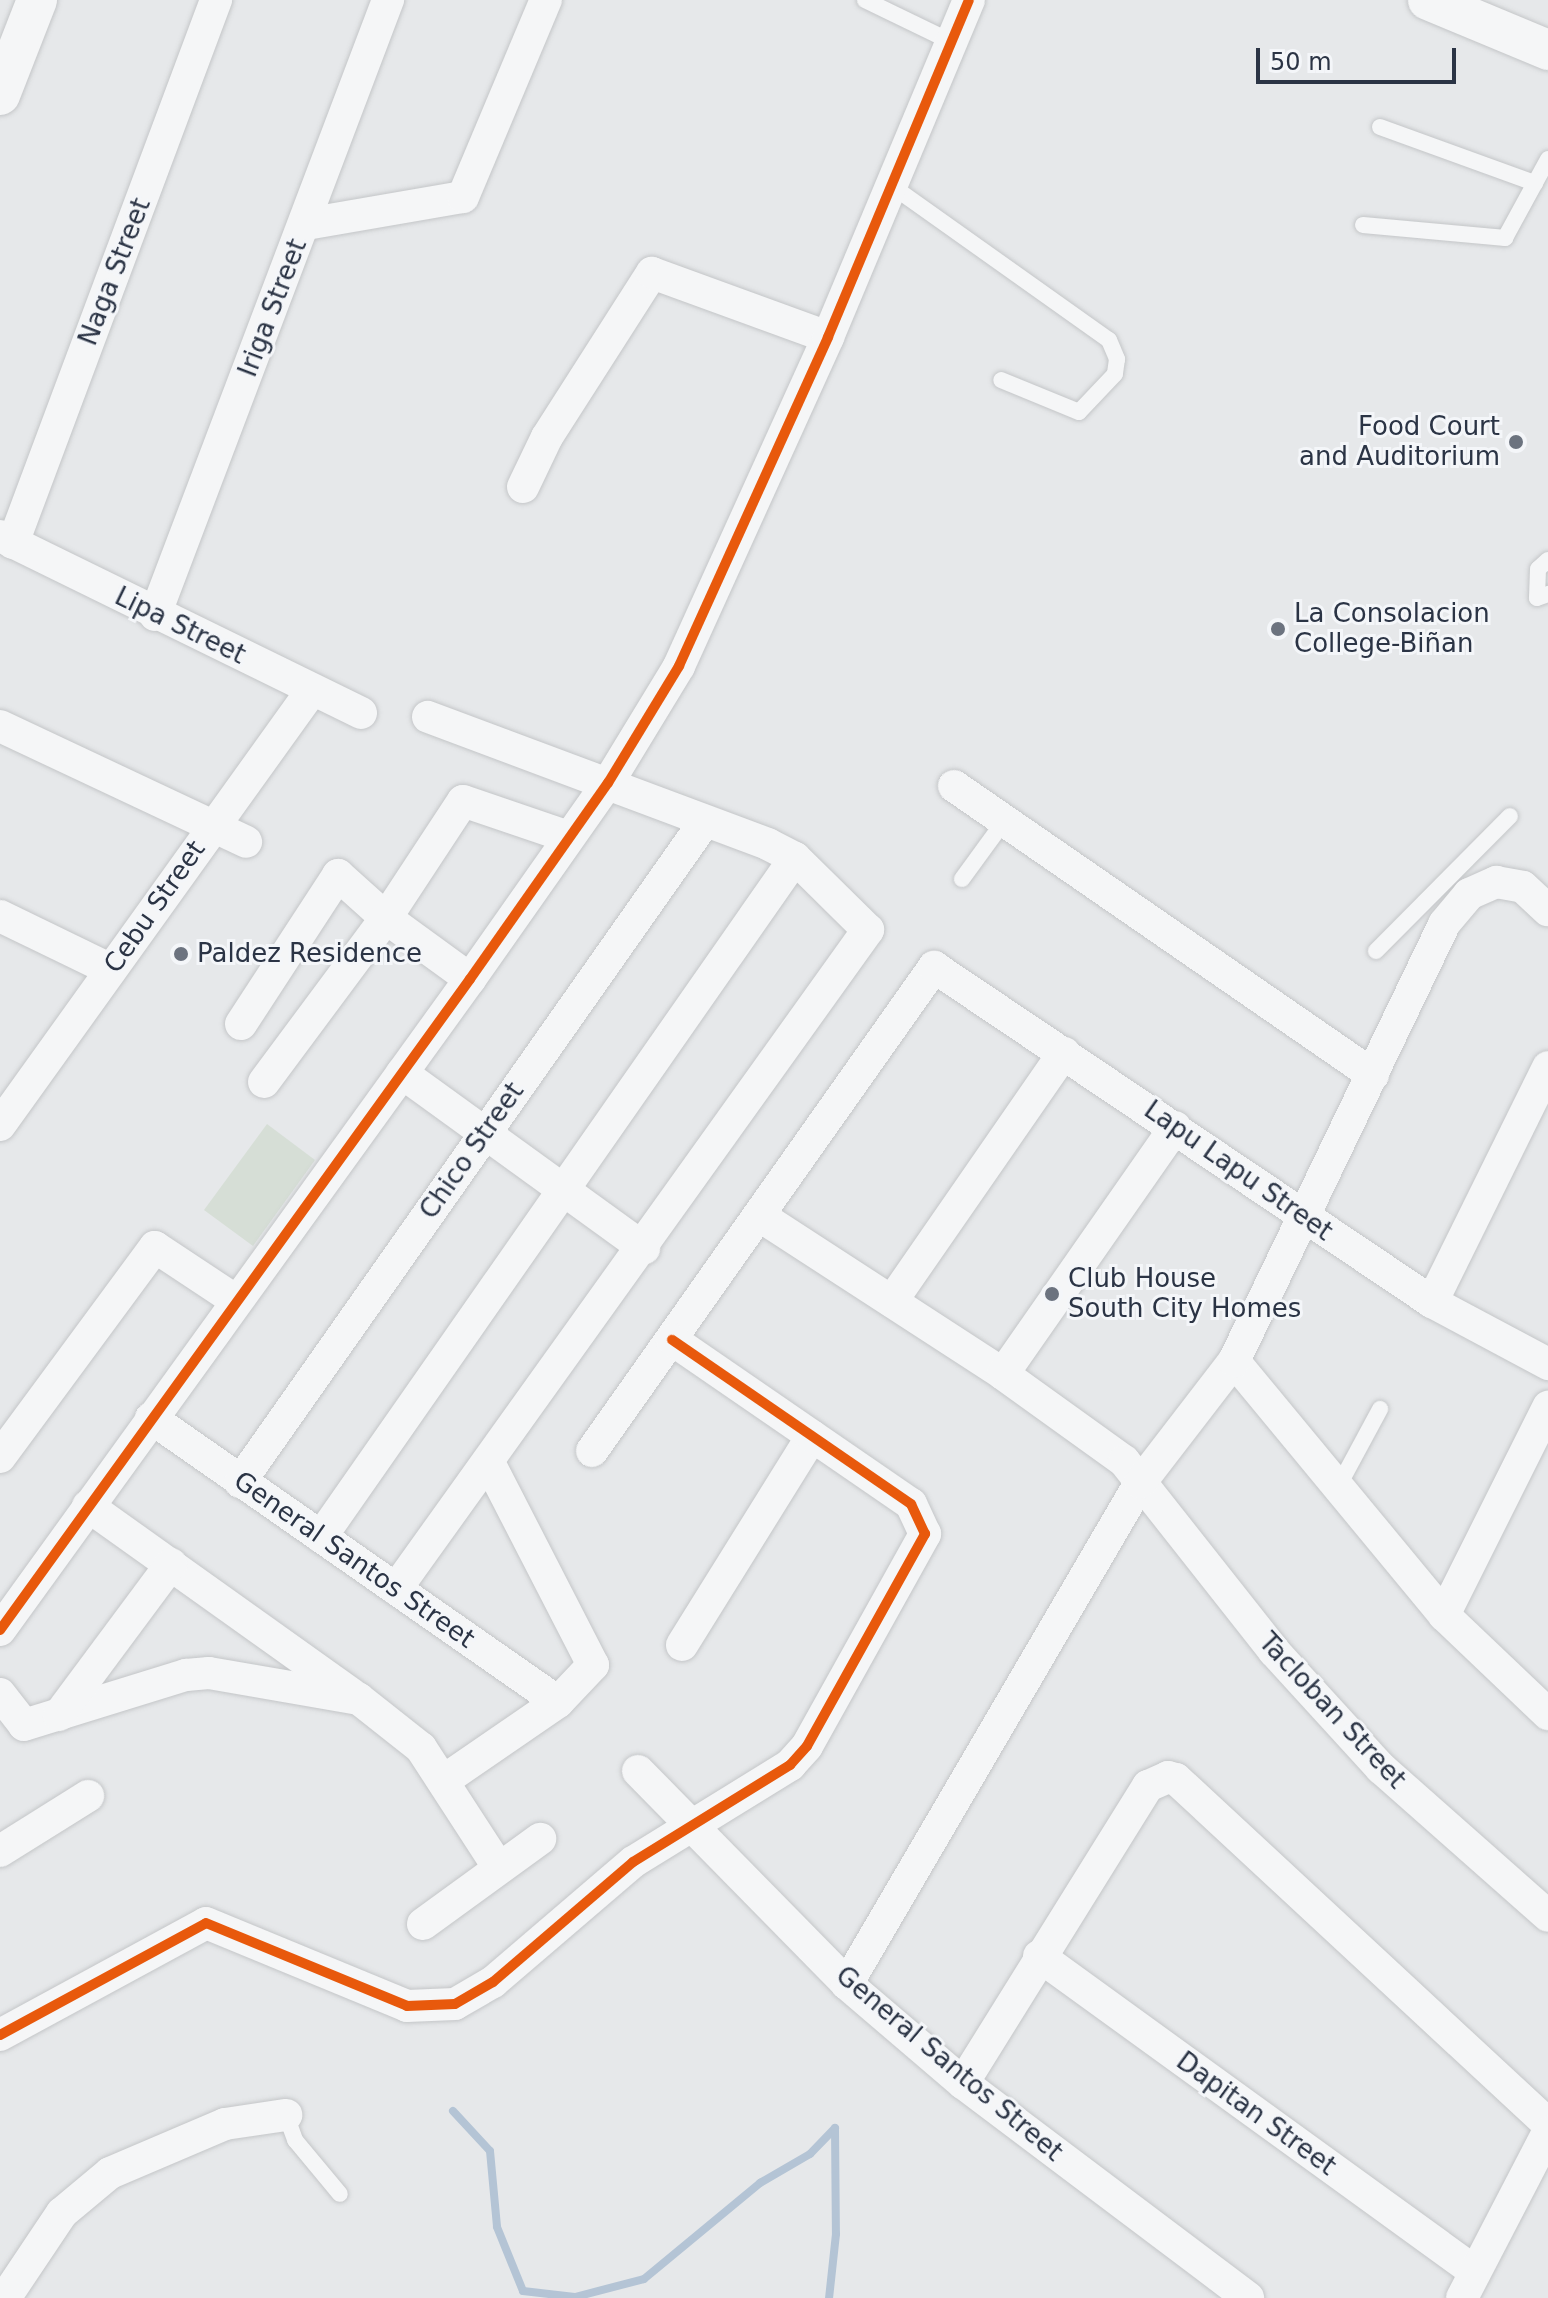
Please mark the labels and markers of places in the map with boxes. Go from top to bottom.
place label: Food Court and Auditorium [1299,411,1500,472]
marker: Food Court and Auditorium [1507,433,1525,451]
place label: La Consolacion College-Biñan [1294,598,1490,660]
marker: La Consolacion College-Biñan [1269,620,1287,638]
place label: Paldez Residence [197,938,422,970]
marker: Paldez Residence [172,945,190,963]
place label: Club House South City Homes [1068,1263,1301,1324]
marker: Club House South City Homes [1043,1285,1061,1303]

